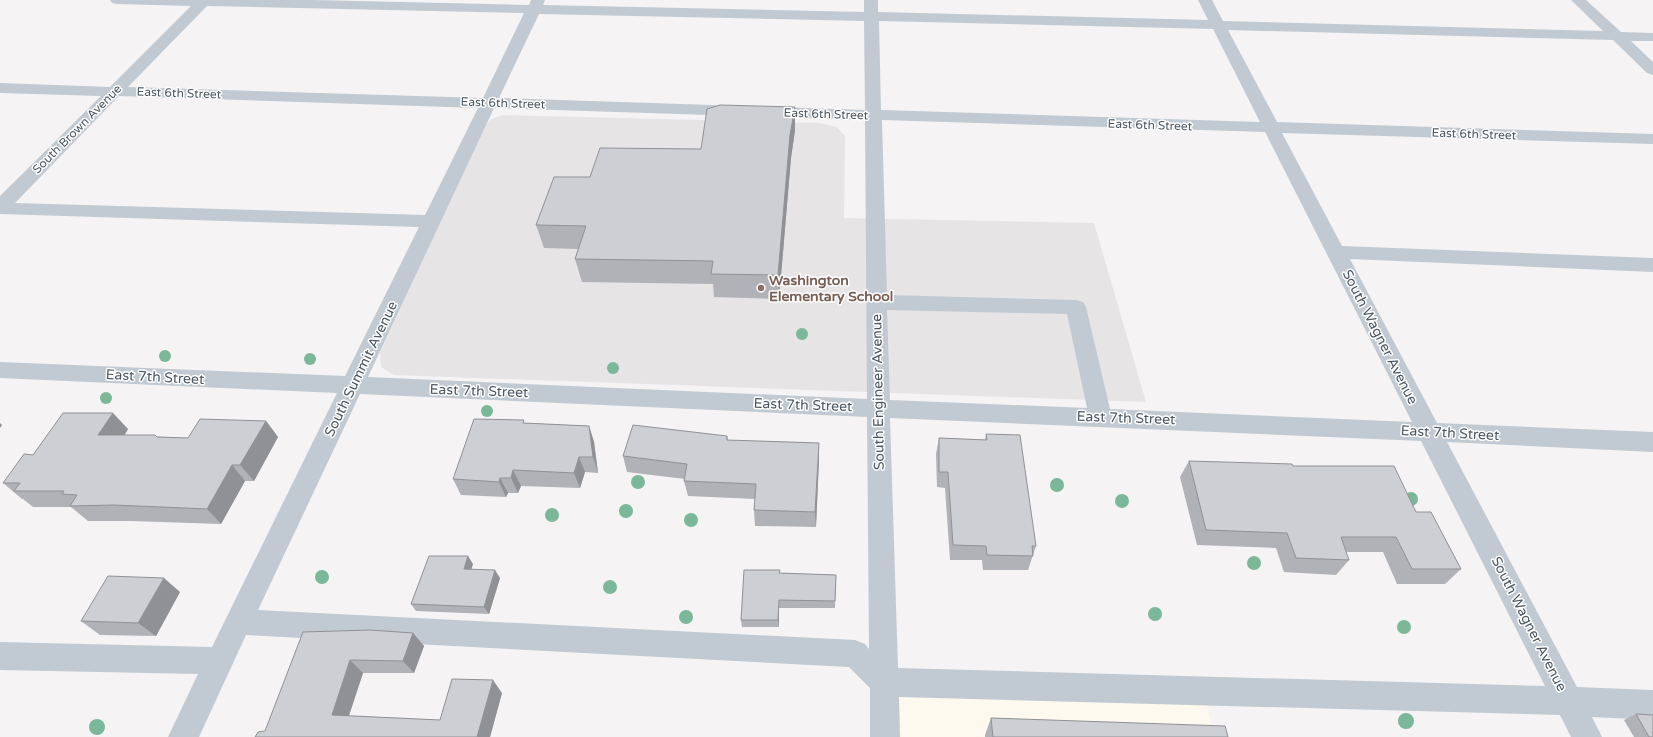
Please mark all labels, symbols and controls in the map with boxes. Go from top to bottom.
street label: South Brown Avenue [30,82,124,176]
street label: East 6th Street [136,85,222,101]
street label: East 6th Street [460,95,546,111]
street label: East 6th Street [783,106,869,122]
street label: East 6th Street [1107,117,1193,133]
street label: East 6th Street [1431,126,1517,142]
street label: South Wagner Avenue [1339,267,1421,407]
place label: Washington Elementary School [769,272,893,305]
marker: Washington Elementary School [756,283,766,293]
street label: South Summit Avenue [321,298,401,439]
street label: South Engineer Avenue [868,314,888,470]
street label: East 7th Street [105,366,205,388]
street label: East 7th Street [429,381,529,401]
street label: East 7th Street [753,395,853,415]
street label: East 7th Street [1076,408,1176,428]
street label: East 7th Street [1400,422,1500,444]
street label: South Wagner Avenue [1488,554,1570,694]

